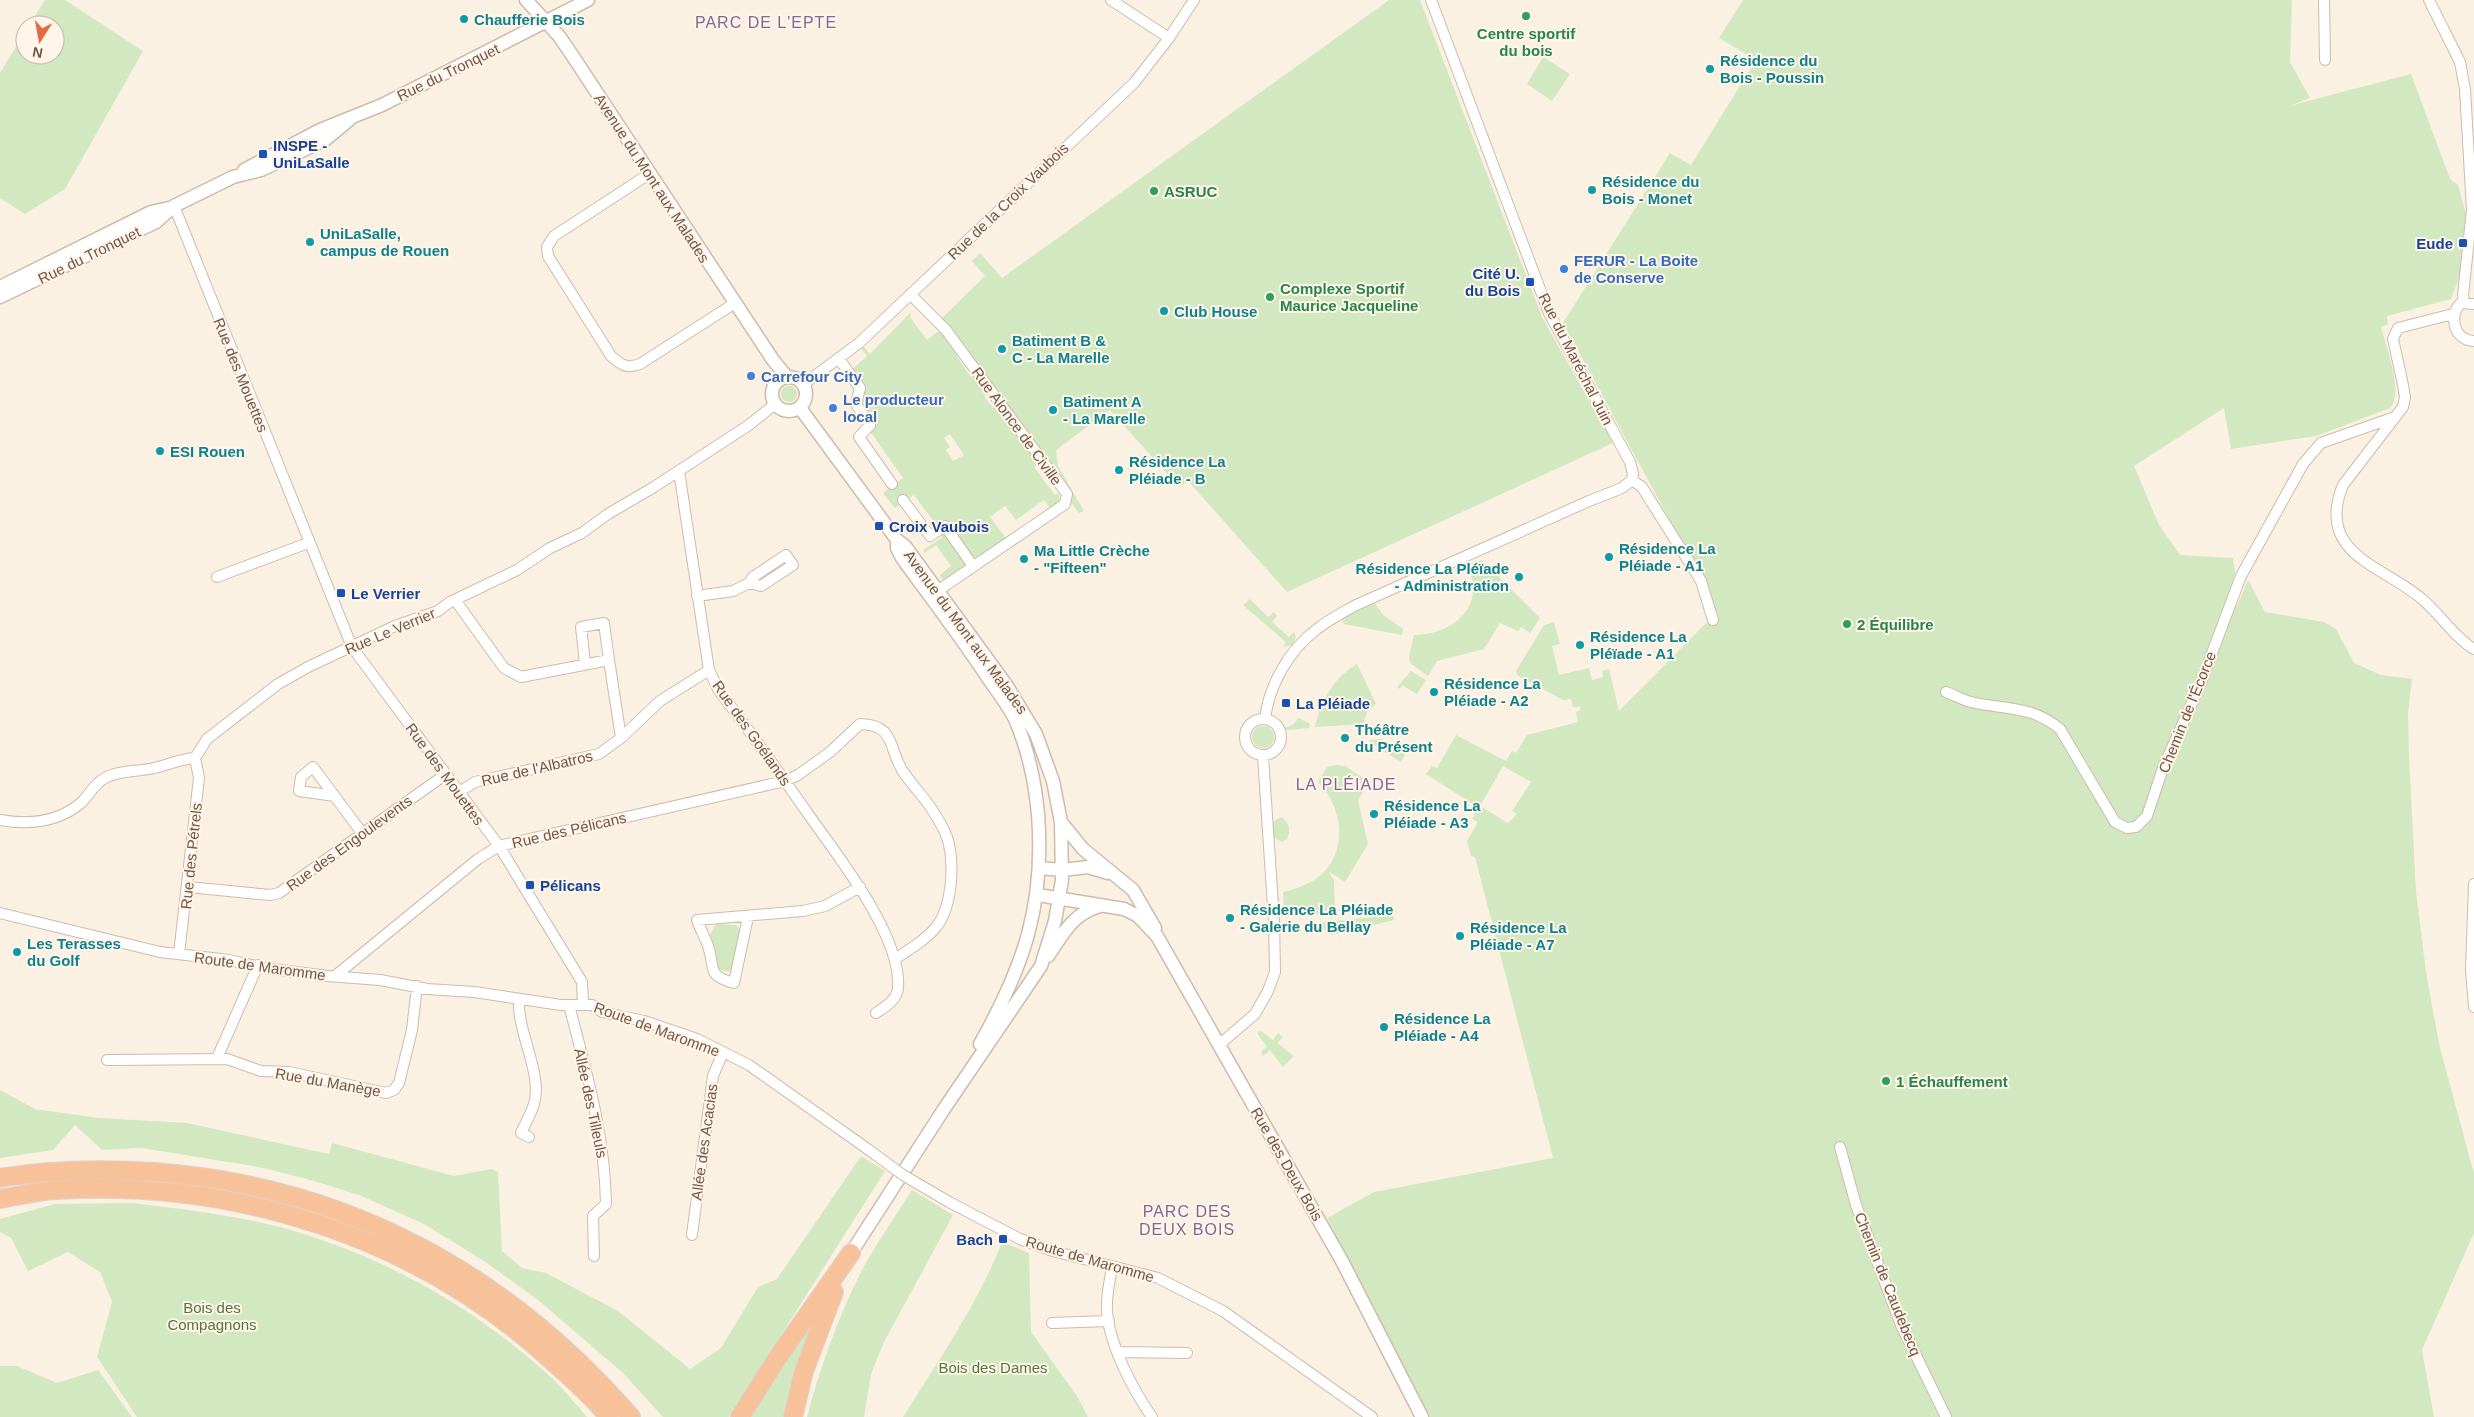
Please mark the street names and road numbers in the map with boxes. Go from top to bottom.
street label: Rue du Tronquet [394,40,503,104]
street label: Avenue du Mont aux Malades [591,90,713,266]
street label: Rue de la Croix Vaubois [944,139,1072,263]
street label: Rue du Tronquet [35,223,144,287]
street label: Rue du Maréchal Juin [1535,290,1617,428]
street label: Rue des Mouettes [210,315,272,435]
street label: Rue Alonce de Civille [968,364,1066,488]
street label: Avenue du Mont aux Malades [901,547,1031,717]
street label: Rue Le Verrier [342,604,438,658]
street label: Chemin de l'Écorce [2155,649,2219,775]
street label: Rue des Goélands [709,677,795,789]
street label: Rue des Mouettes [402,720,488,828]
street label: Rue de l'Albatros [480,747,594,789]
street label: Rue des Engoulevents [283,792,415,894]
street label: Rue des Pétrels [177,802,205,910]
street label: Rue des Pélicans [510,809,628,851]
street label: Route de Maromme [193,948,327,984]
street label: Route de Maromme [592,998,722,1060]
street label: Allée des Tilleuls [571,1047,611,1159]
street label: Rue du Manège [274,1064,382,1100]
street label: Allée des Acacias [687,1083,721,1201]
street label: Rue des Deux Bois [1248,1104,1326,1224]
street label: Chemin de Caudebecq [1851,1210,1925,1358]
street label: Route de Maromme [1024,1233,1156,1285]

